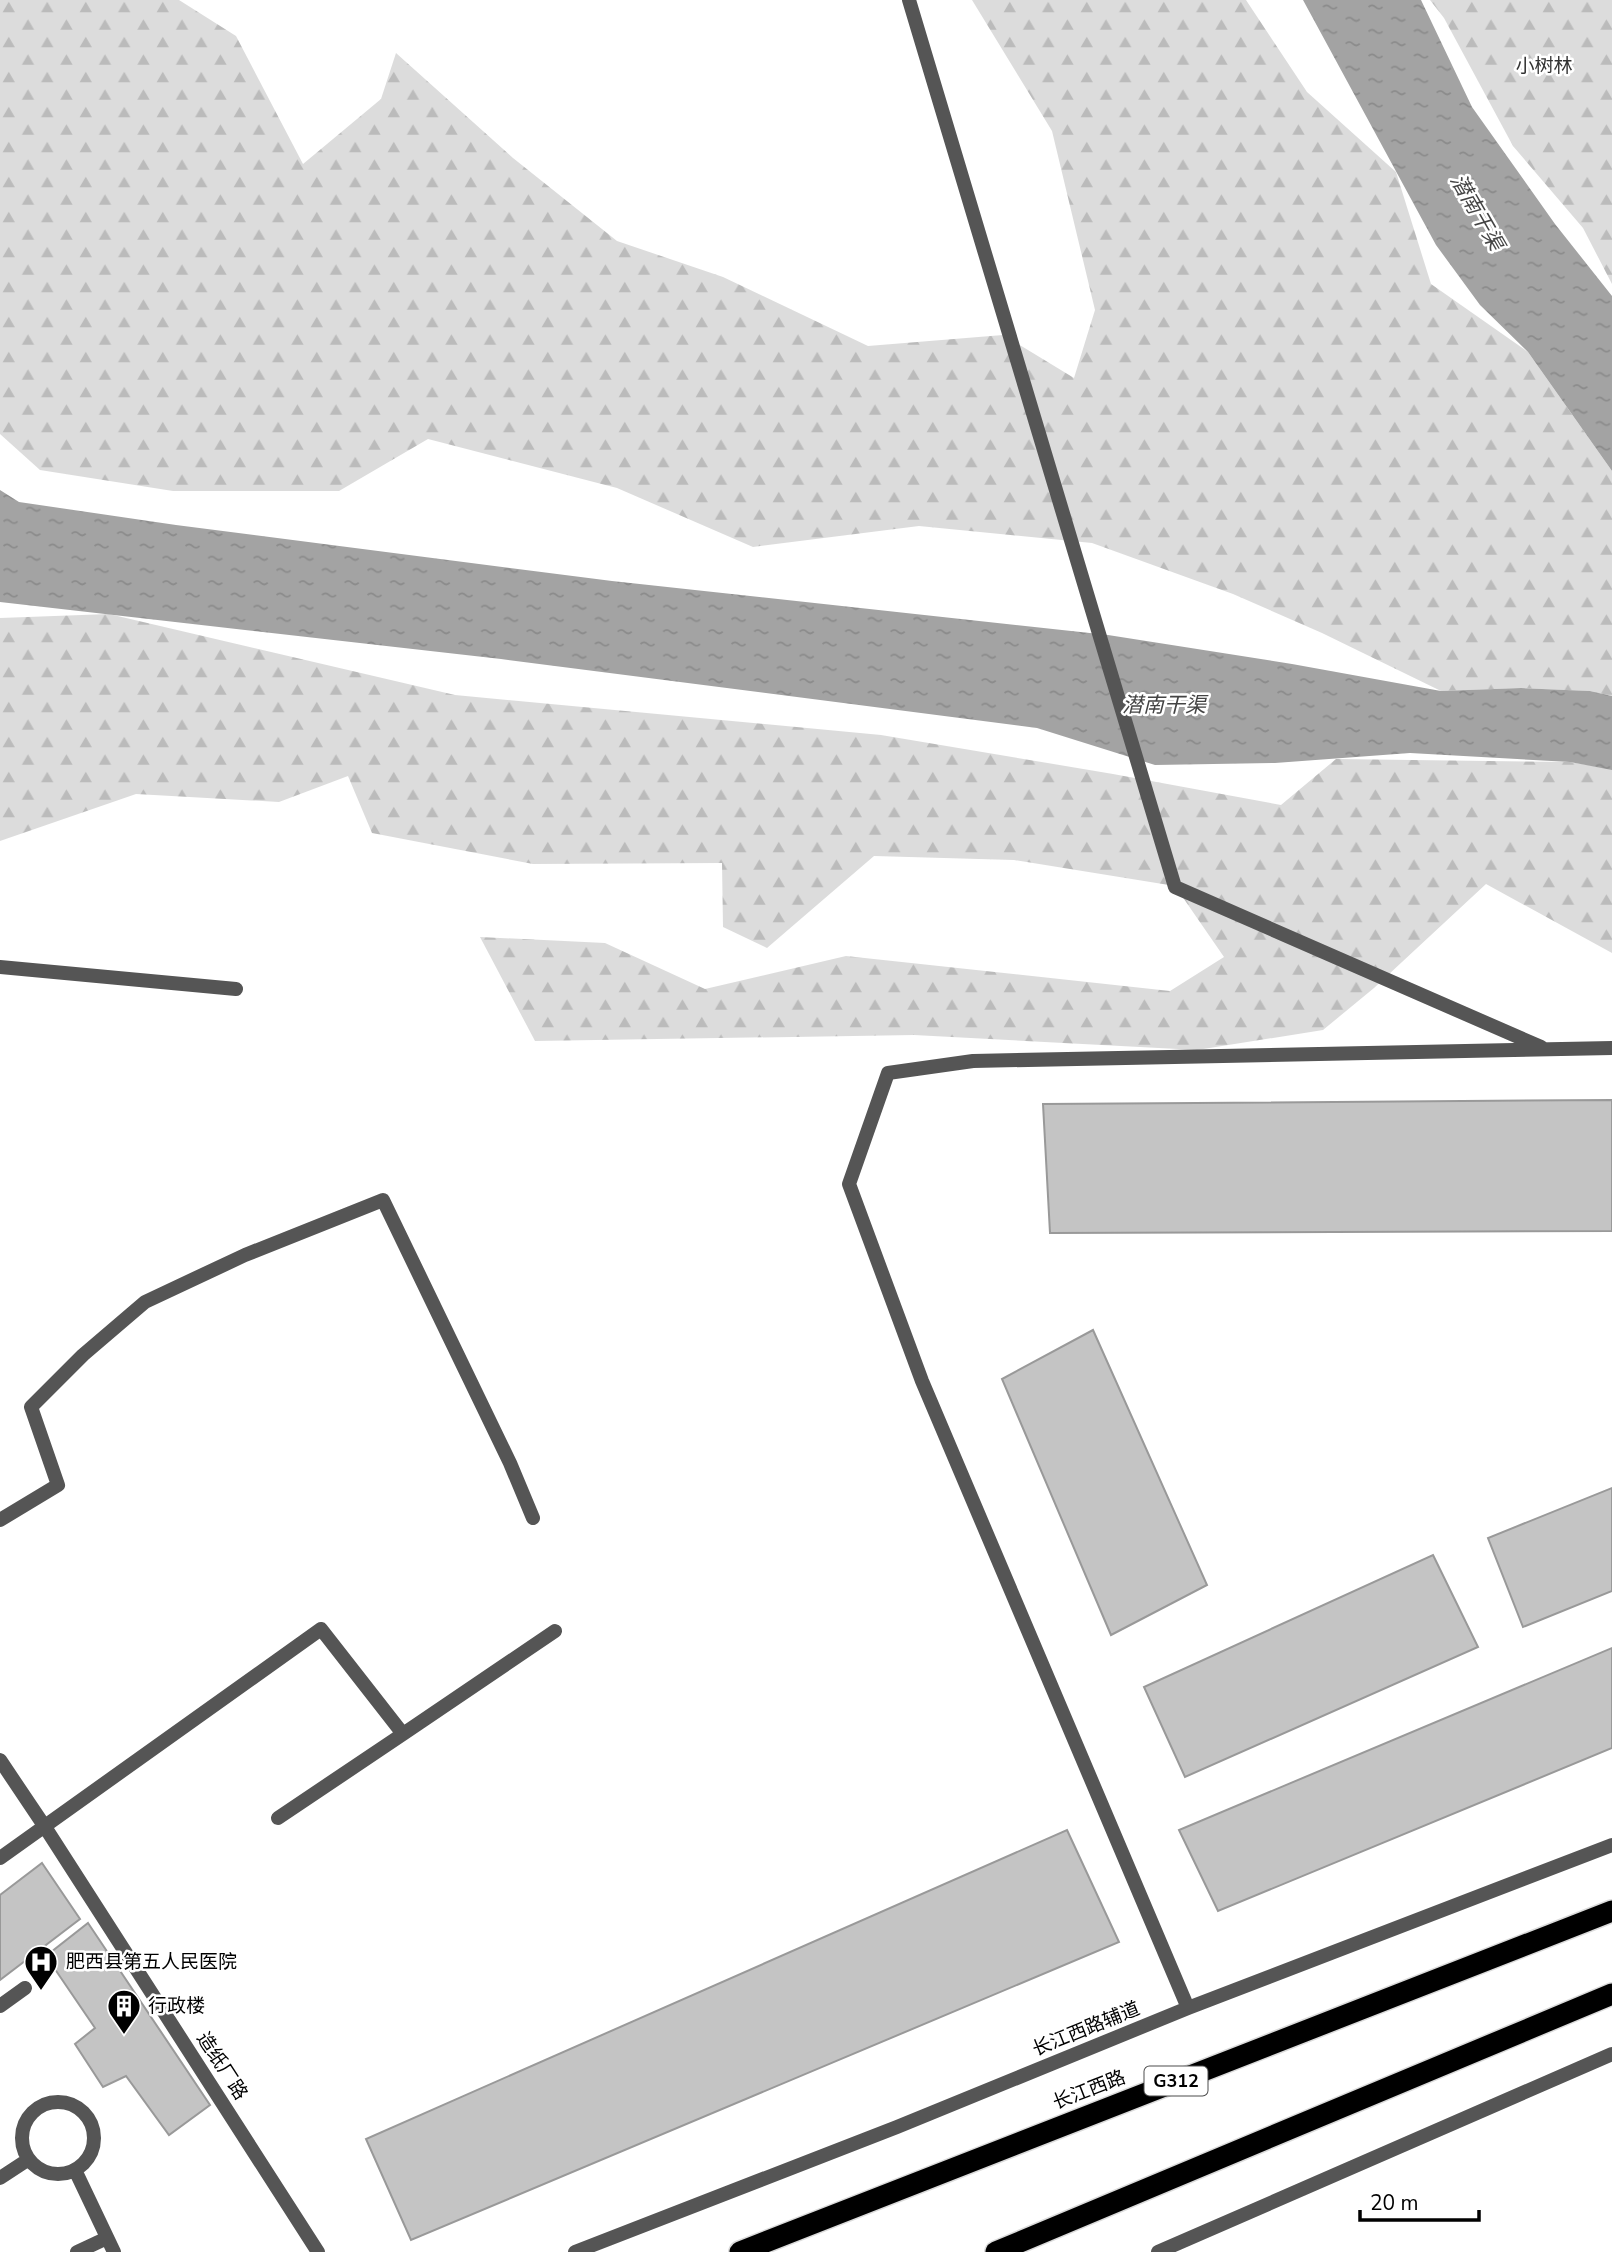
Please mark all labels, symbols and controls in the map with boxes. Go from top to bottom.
park label: 小树林 [1515,53,1573,79]
water label: 潜南干渠 [1444,169,1512,258]
water label: 潜南干渠 [1122,691,1209,719]
hospital icon: 肥西县第五人民医院 [22,1943,60,1992]
place label: 肥西县第五人民医院 [66,1949,237,1975]
building icon: 行政楼 [105,1987,143,2036]
place label: 行政楼 [148,1993,205,2019]
street label: 长江西路辅道 [1028,1996,1144,2062]
street label: 造纸厂路 [190,2027,254,2105]
street label: 长江西路 [1049,2064,1129,2116]
road number: G312 [1144,2066,1208,2096]
scale bar [1360,2178,1479,2222]
text: 20 m [1370,2189,1419,2217]

